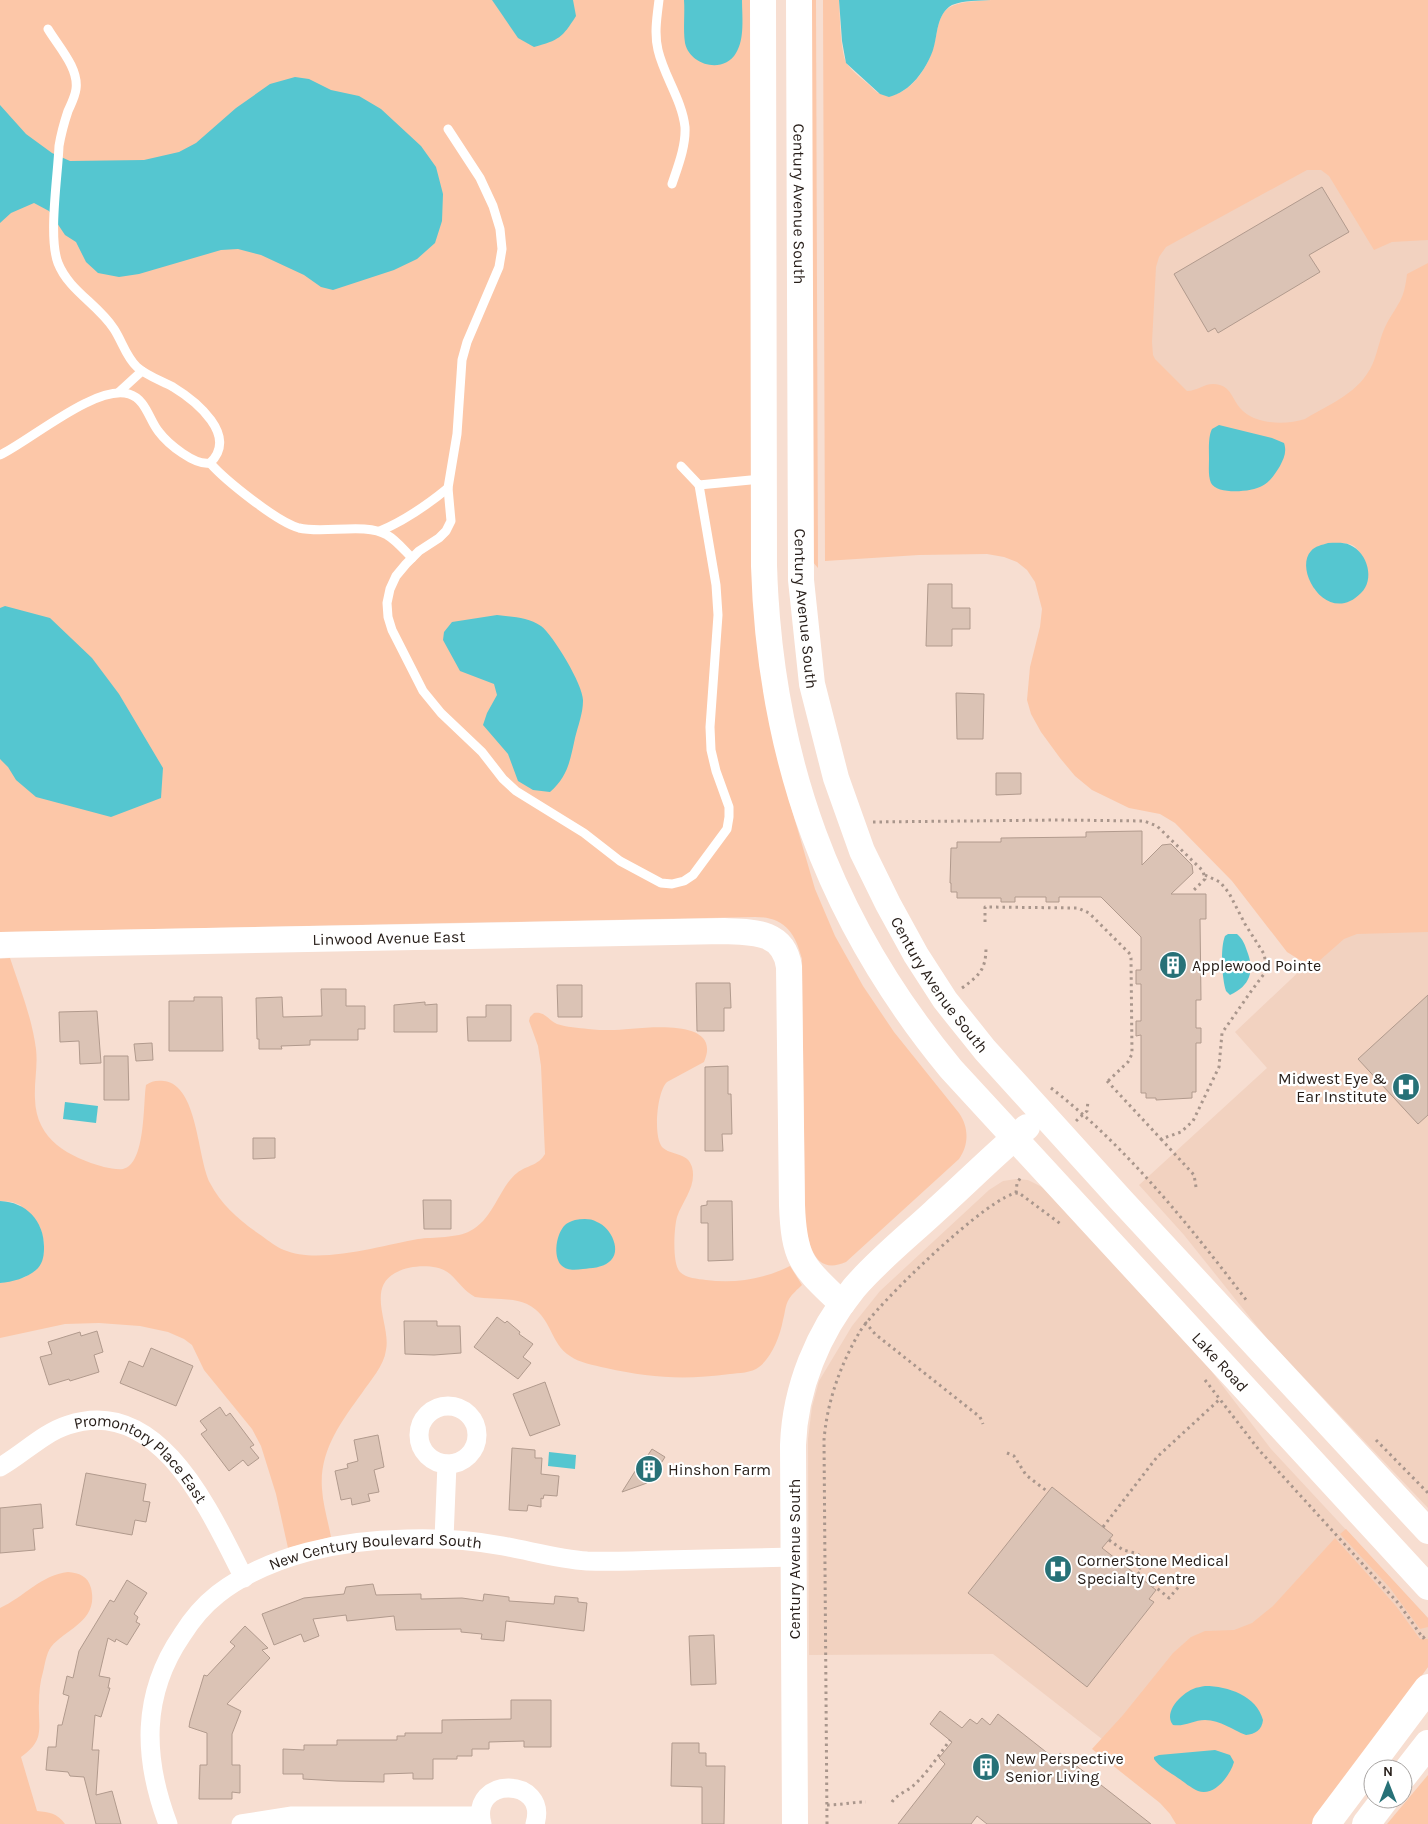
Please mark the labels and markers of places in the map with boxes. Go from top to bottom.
building icon: Applewood Pointe [1158,950,1188,980]
place label: Applewood Pointe [1192,956,1321,975]
place label: Midwest Eye & Ear Institute [1278,1069,1387,1106]
hospital icon: Midwest Eye & Ear Institute [1391,1072,1421,1102]
building icon: Hinshon Farm [634,1454,664,1484]
place label: Hinshon Farm [668,1460,771,1479]
place label: CornerStone Medical Specialty Centre [1077,1551,1229,1588]
hospital icon: CornerStone Medical Specialty Centre [1043,1554,1073,1584]
place label: New Perspective Senior Living [1005,1749,1124,1786]
building icon: New Perspective Senior Living [971,1752,1001,1782]

